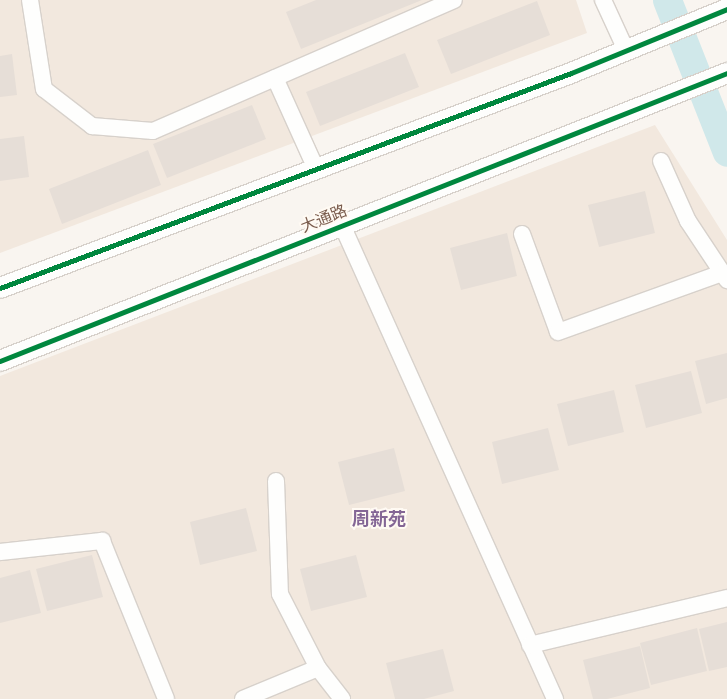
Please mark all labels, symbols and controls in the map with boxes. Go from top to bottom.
street label: 大通路 [298,201,350,237]
district label: 周新苑 [352,508,406,530]

